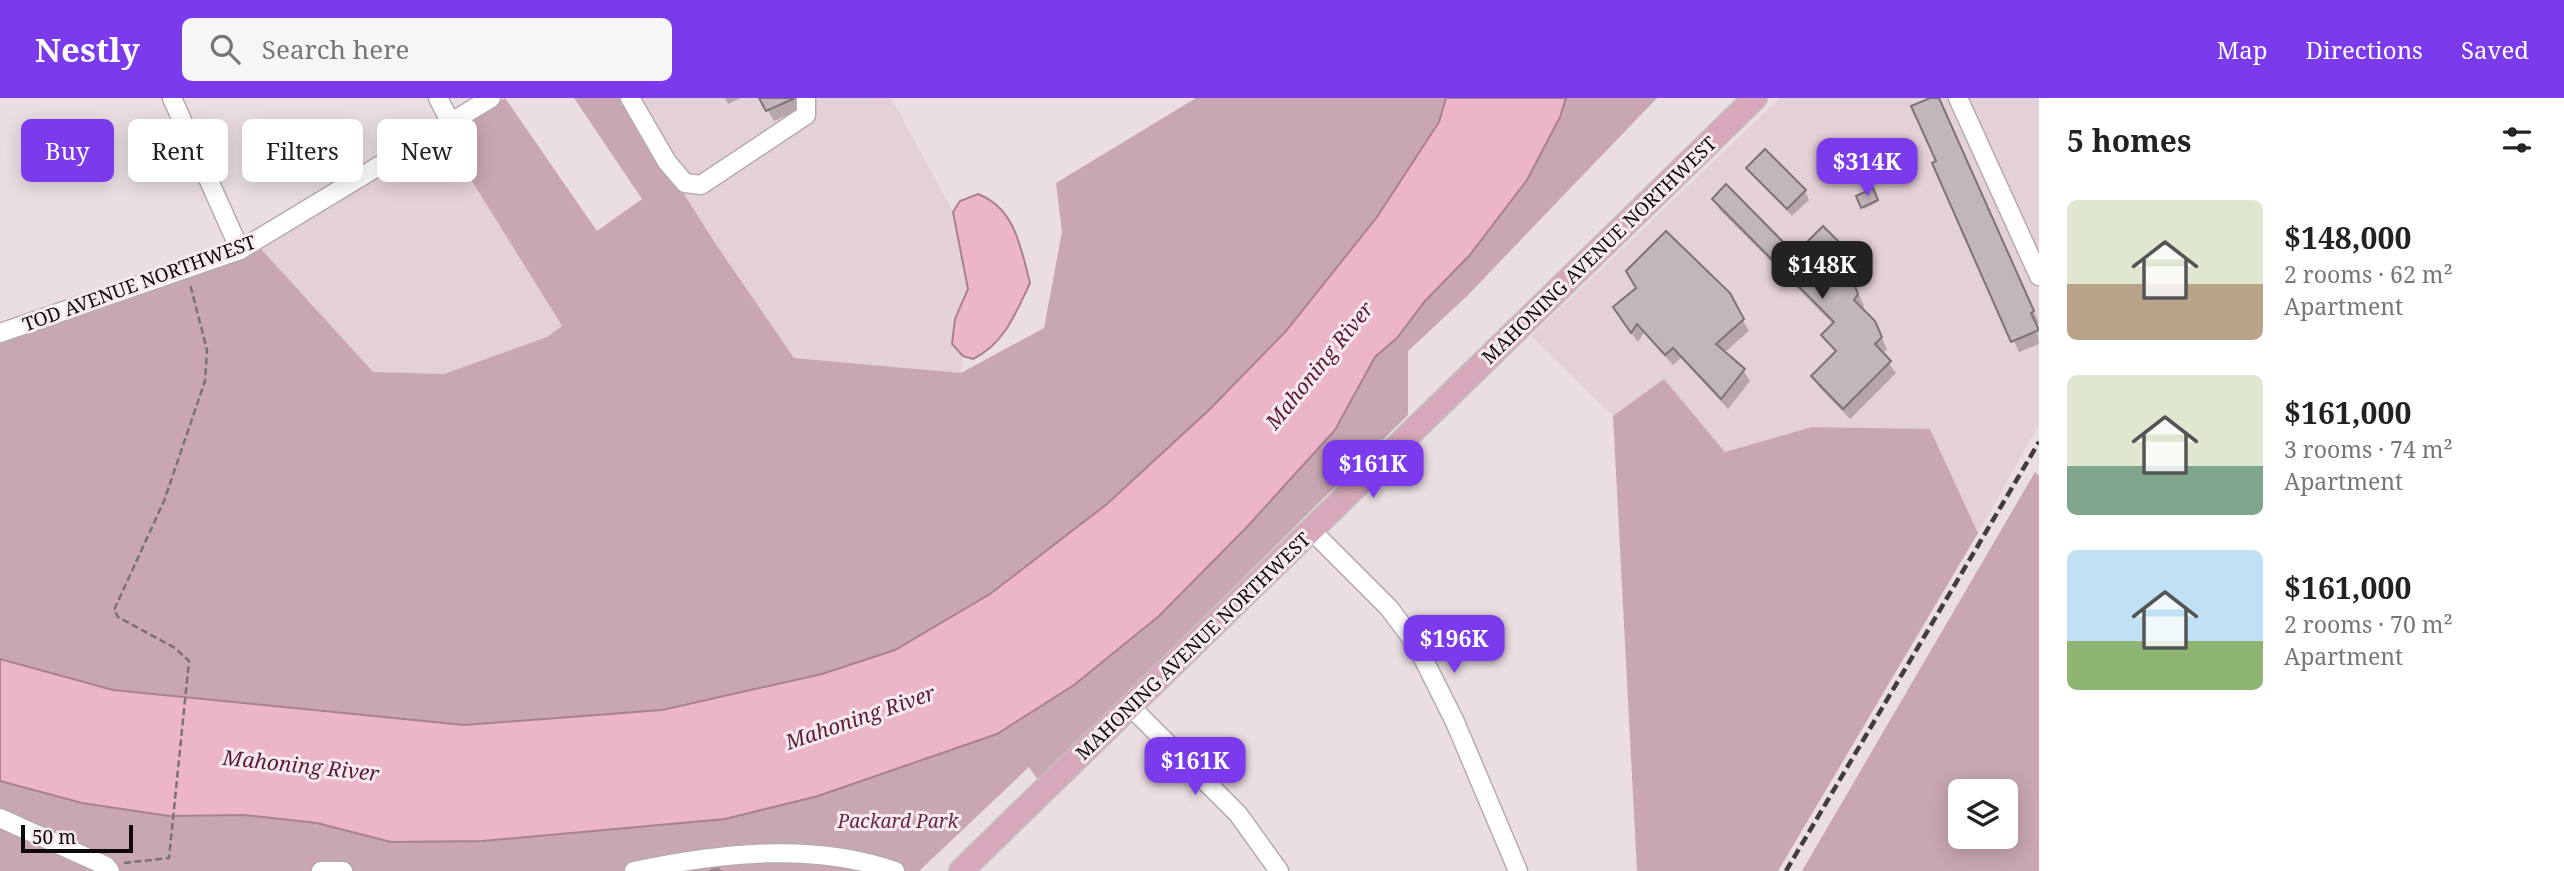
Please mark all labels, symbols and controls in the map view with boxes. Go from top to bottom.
search box [182,18,672,81]
text: Nestly [35,27,140,72]
icon: search [206,30,244,68]
text: Search here [262,31,409,67]
text: Map [2217,33,2268,66]
text: Directions [2306,33,2423,66]
text: Saved [2461,33,2529,66]
chip: Buy [21,119,114,182]
chip: Rent [128,119,228,182]
chip: Filters [242,119,363,182]
chip: New [377,119,477,182]
text: 5 homes [2067,120,2191,161]
icon: filters [2498,121,2536,159]
street label: MAHONING AVENUE NORTHWEST [1476,130,1722,369]
pin: $314K [1818,139,1916,198]
text: $314K [1833,145,1901,177]
text: $148,000 [2284,217,2411,258]
icon: home [2123,228,2207,312]
street label: TOD AVENUE NORTHWEST [19,229,259,337]
pin: $148K [1773,242,1871,301]
text: $148K [1788,248,1856,280]
text: 2 rooms · 62 m² [2284,258,2453,290]
text: Apartment [2284,290,2403,322]
water label: Mahoning River [1258,295,1379,436]
text: $161,000 [2284,392,2411,433]
icon: home [2123,403,2207,487]
text: 3 rooms · 74 m² [2284,433,2453,465]
pin: $161K [1324,440,1422,500]
text: $161K [1339,447,1407,479]
text: Apartment [2284,465,2403,497]
street label: MAHONING AVENUE NORTHWEST [1070,526,1316,765]
text: $161,000 [2284,567,2411,608]
icon: home [2123,578,2207,662]
text: 2 rooms · 70 m² [2284,608,2453,640]
pin: $196K [1405,616,1503,675]
text: $196K [1420,622,1488,654]
text: Apartment [2284,640,2403,672]
water label: Mahoning River [780,678,939,756]
pin: $161K [1146,738,1244,797]
water label: Mahoning River [220,743,381,787]
text: $161K [1161,744,1229,776]
map controls [1948,779,2018,849]
button: layers [1948,779,2018,849]
park label: Packard Park [837,808,960,834]
scale bar [21,822,133,854]
text: 50 m [32,824,76,850]

